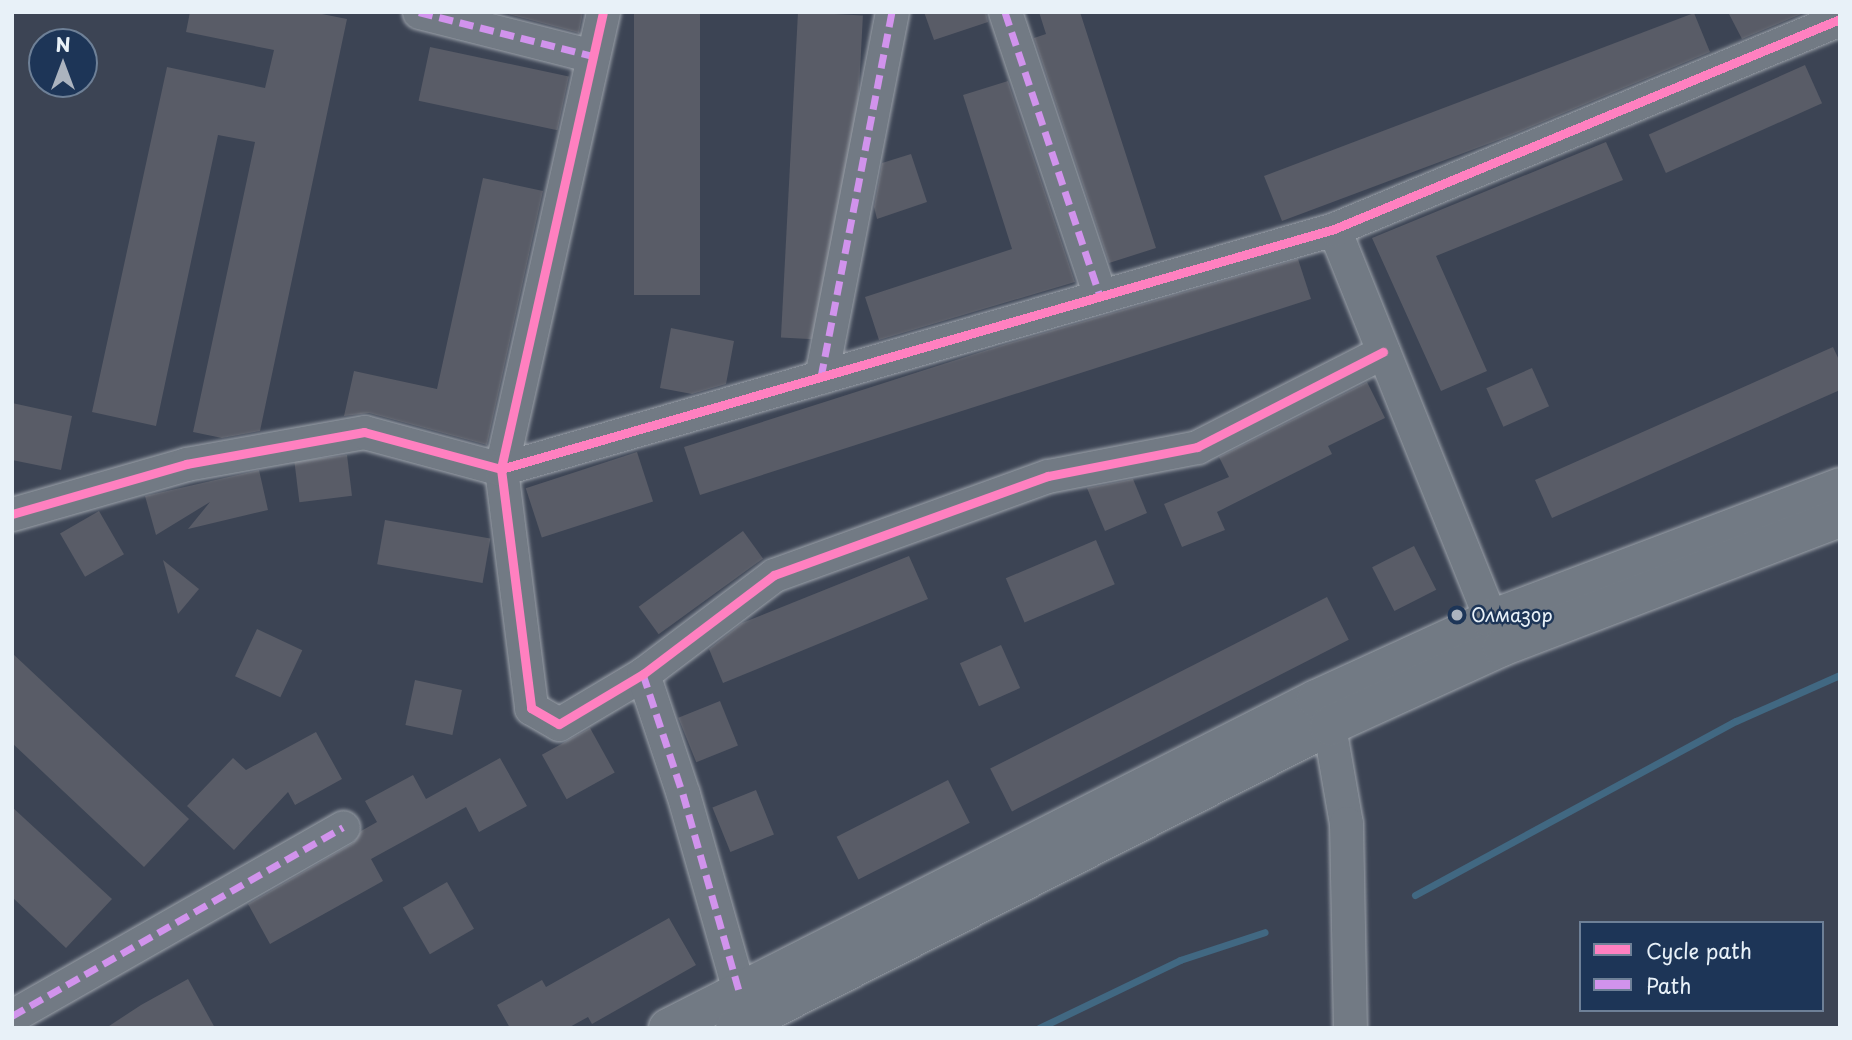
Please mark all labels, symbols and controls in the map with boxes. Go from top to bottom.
north arrow [28,28,98,98]
text: N [55,30,71,58]
place label: Олмазор [1471,604,1553,626]
marker: Олмазор [1449,607,1465,623]
legend [1579,921,1824,1012]
text: Cycle path [1646,934,1752,966]
text: Path [1646,969,1691,1001]

